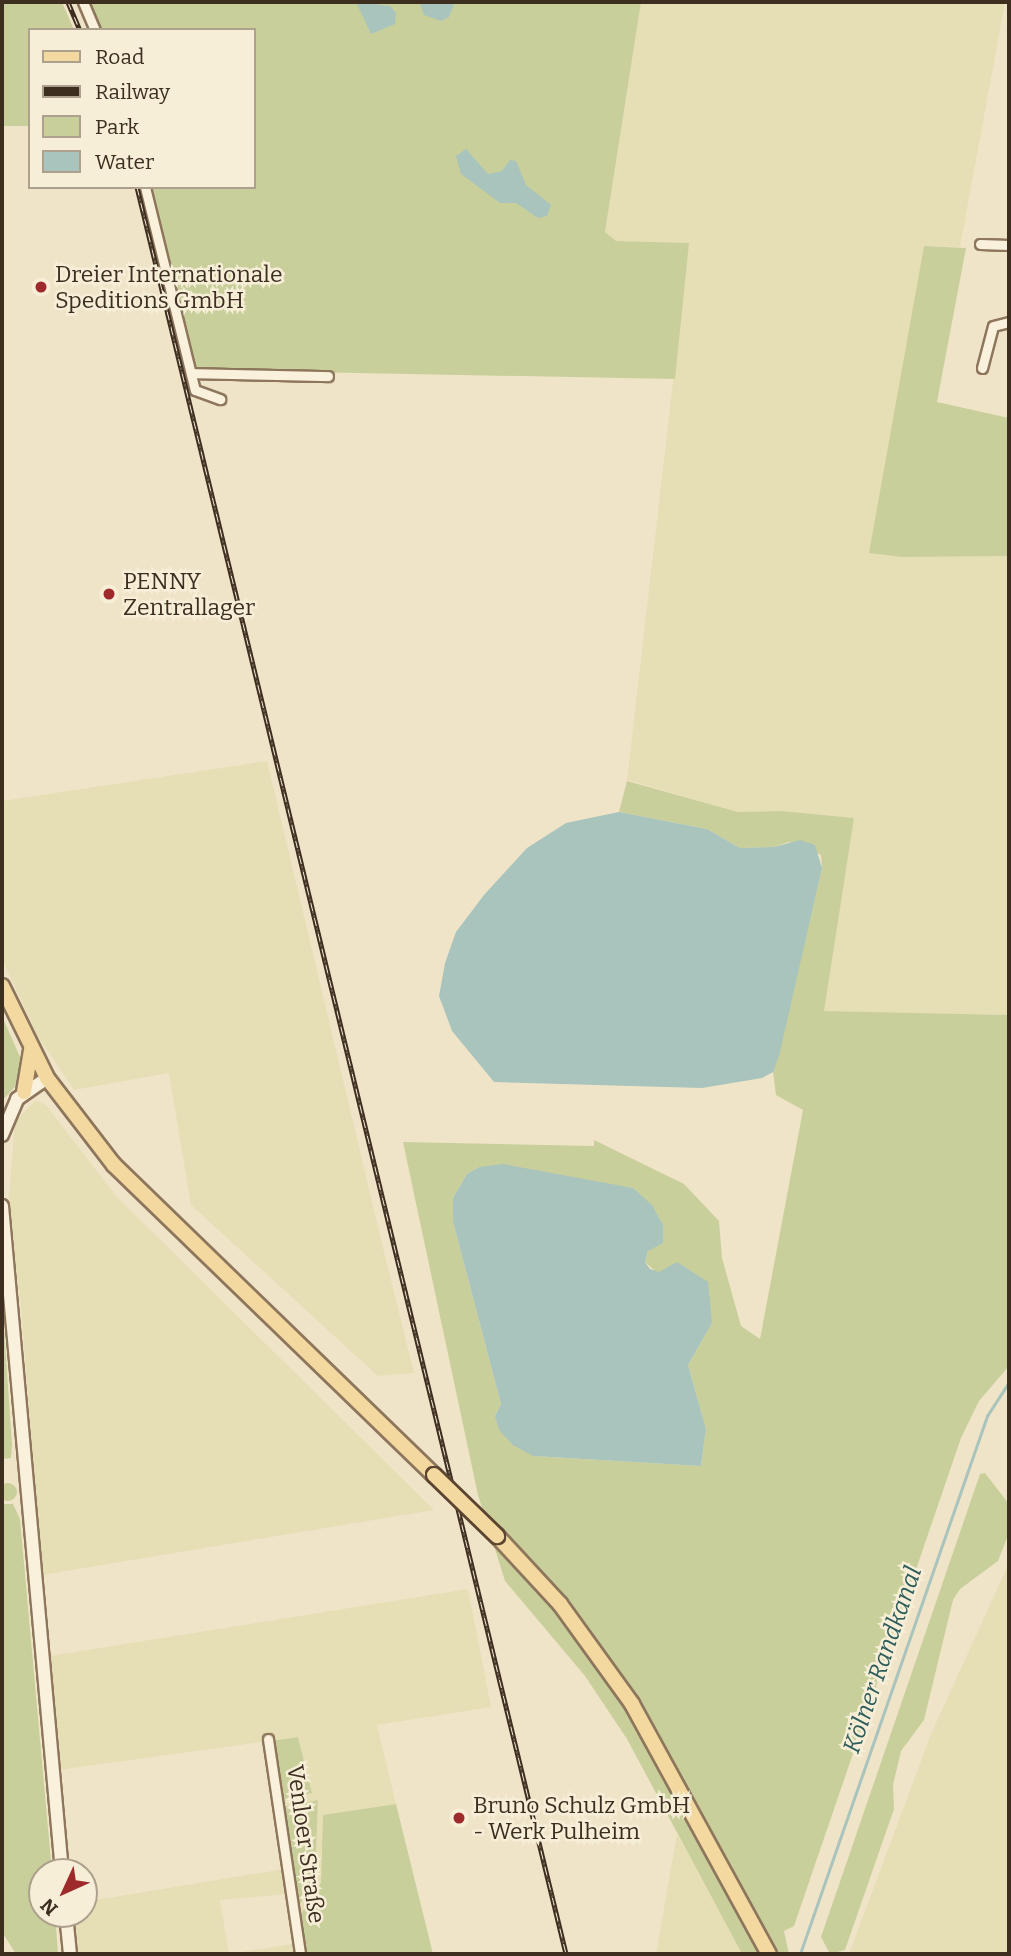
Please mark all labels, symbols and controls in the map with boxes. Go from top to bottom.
legend [28,28,256,189]
text: Road [95,44,144,70]
text: Railway [95,79,170,105]
text: Park [95,114,139,140]
text: Water [95,149,154,175]
place label: Dreier Internationale Speditions GmbH [55,260,283,314]
marker: Dreier Internationale Speditions GmbH [33,279,49,295]
place label: PENNY Zentrallager [123,567,255,621]
marker: PENNY Zentrallager [101,586,117,602]
water label: Kölner Randkanal [838,1563,928,1757]
street label: Venloer Straße [281,1763,331,1925]
place label: Bruno Schulz GmbH - Werk Pulheim [473,1791,690,1845]
marker: Bruno Schulz GmbH - Werk Pulheim [451,1810,467,1826]
north arrow [28,1858,98,1928]
text: N [36,1893,63,1920]

